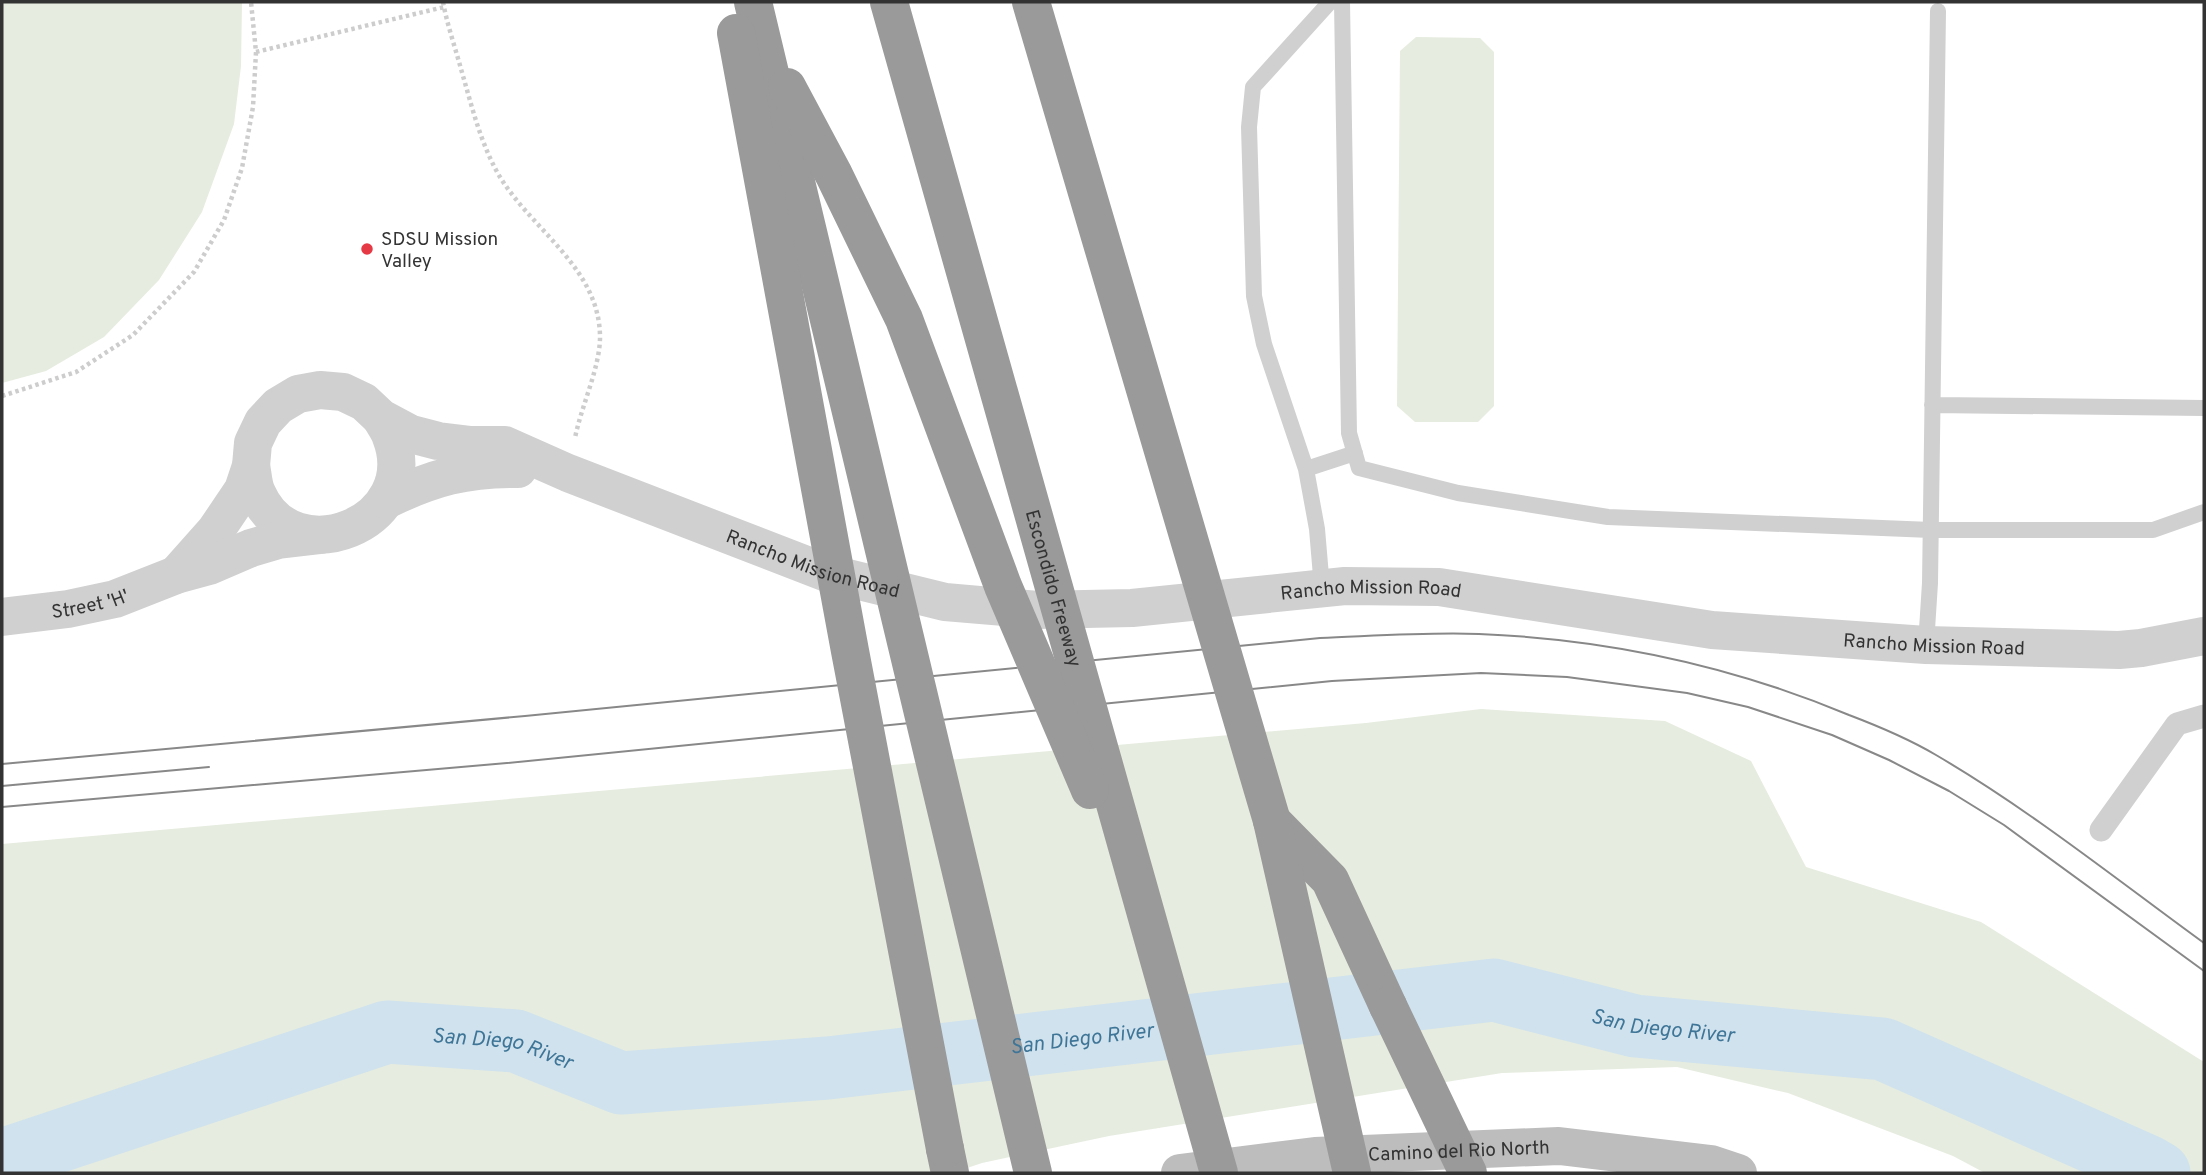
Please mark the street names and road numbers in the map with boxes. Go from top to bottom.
street label: Escondido Freeway [1019,507,1086,670]
street label: Rancho Mission Road [722,525,902,604]
street label: Rancho Mission Road [1279,576,1463,607]
street label: Street 'H' [50,585,133,625]
street label: Rancho Mission Road [1842,629,2025,662]
street label: Camino del Rio North [1368,1136,1550,1168]

